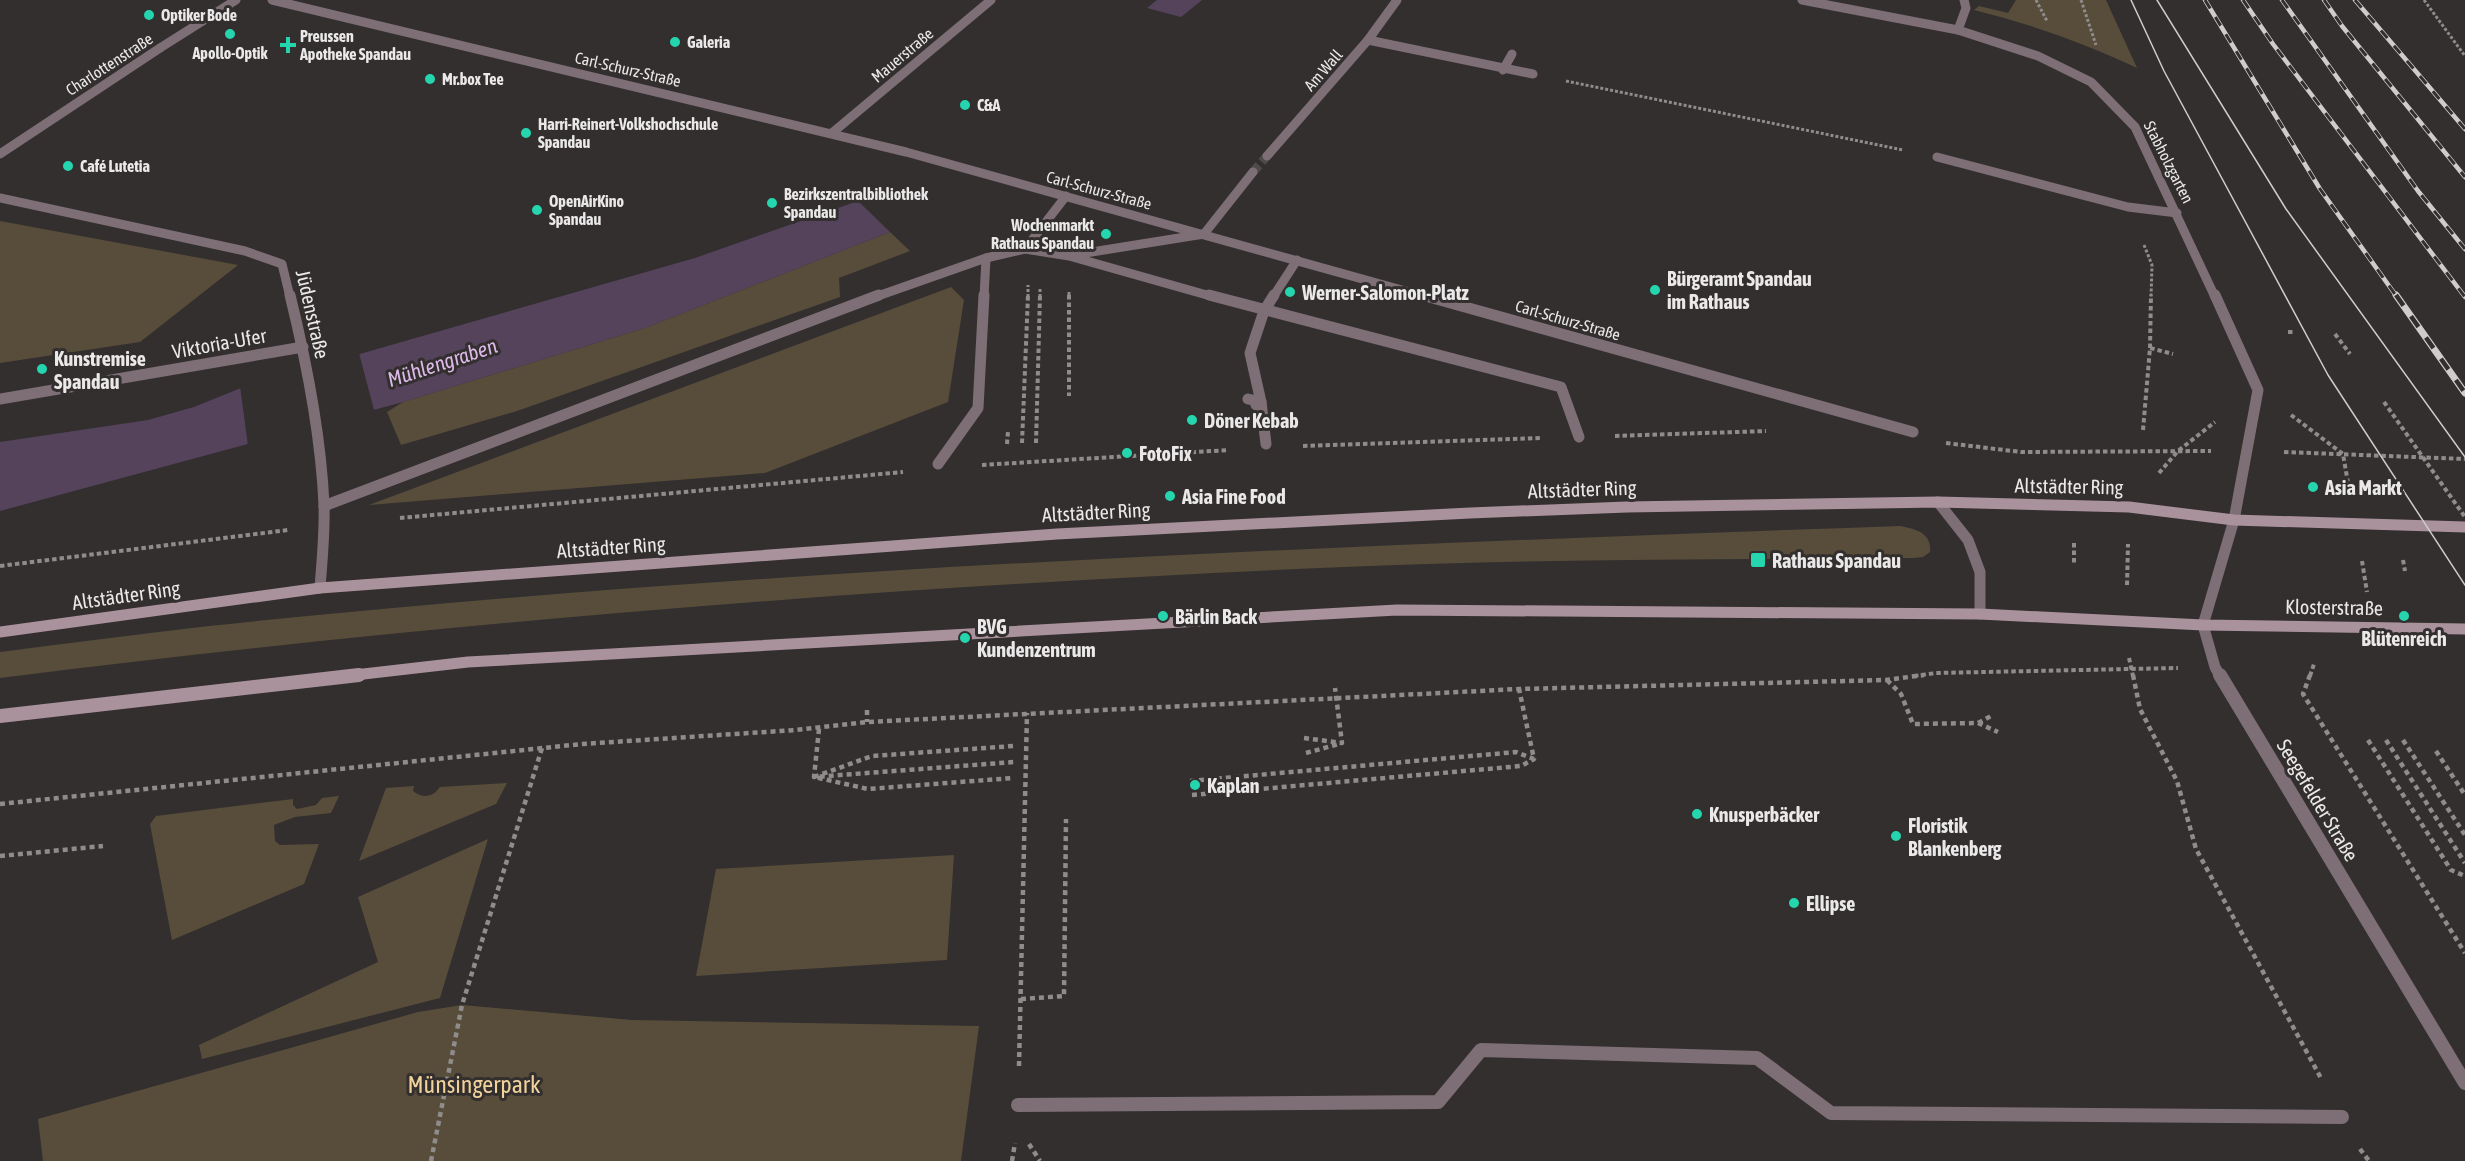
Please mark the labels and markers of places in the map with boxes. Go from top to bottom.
place label: Optiker Bode [161,6,237,24]
marker: Optiker Bode [142,8,156,22]
marker: Apollo-Optik [223,27,237,41]
place label: Preussen Apotheke Spandau [299,27,411,63]
place label: Galeria [687,33,730,51]
marker: Galeria [668,35,682,49]
marker: Preussen Apotheke Spandau [281,38,295,52]
place label: Apollo-Optik [191,44,268,62]
place label: Mr.box Tee [442,70,504,88]
marker: Mr.box Tee [423,72,437,86]
place label: C&A [977,96,1001,114]
marker: C&A [958,98,972,112]
place label: Harri-Reinert-Volkshochschule Spandau [538,115,718,151]
marker: Harri-Reinert-Volkshochschule Spandau [519,126,533,140]
place label: Café Lutetia [80,157,150,175]
marker: Café Lutetia [61,159,75,173]
place label: Bezirkszentralbibliothek Spandau [784,185,929,221]
place label: OpenAirKino Spandau [549,192,624,228]
marker: Bezirkszentralbibliothek Spandau [765,196,779,210]
marker: OpenAirKino Spandau [530,203,544,217]
place label: Wochenmarkt Rathaus Spandau [991,216,1094,252]
marker: Wochenmarkt Rathaus Spandau [1099,227,1113,241]
place label: Bürgeramt Spandau im Rathaus [1667,267,1812,313]
place label: Werner-Salomon-Platz [1301,281,1469,304]
marker: Bürgeramt Spandau im Rathaus [1648,283,1662,297]
marker: Werner-Salomon-Platz [1283,285,1297,299]
place label: Kunstremise Spandau [54,347,146,393]
marker: Kunstremise Spandau [35,362,49,376]
place label: Döner Kebab [1204,409,1299,432]
marker: Döner Kebab [1185,413,1199,427]
place label: FotoFix [1139,442,1192,465]
marker: FotoFix [1120,446,1134,460]
place label: Asia Markt [2324,476,2402,499]
marker: Asia Markt [2306,480,2320,494]
place label: Asia Fine Food [1181,485,1286,508]
marker: Asia Fine Food [1163,489,1177,503]
place label: Rathaus Spandau [1772,549,1901,572]
marker: Rathaus Spandau [1749,551,1767,569]
place label: Bärlin Back [1175,605,1257,628]
marker: Bärlin Back [1156,609,1170,623]
marker: Blütenreich [2397,609,2411,623]
place label: BVG Kundenzentrum [977,615,1096,661]
place label: Blütenreich [2361,627,2447,650]
marker: BVG Kundenzentrum [958,631,972,645]
place label: Kaplan [1207,774,1259,797]
marker: Kaplan [1188,778,1202,792]
place label: Knusperbäcker [1709,803,1820,826]
marker: Knusperbäcker [1690,807,1704,821]
place label: Floristik Blankenberg [1908,814,2002,860]
marker: Floristik Blankenberg [1889,829,1903,843]
place label: Ellipse [1806,892,1855,915]
marker: Ellipse [1787,896,1801,910]

